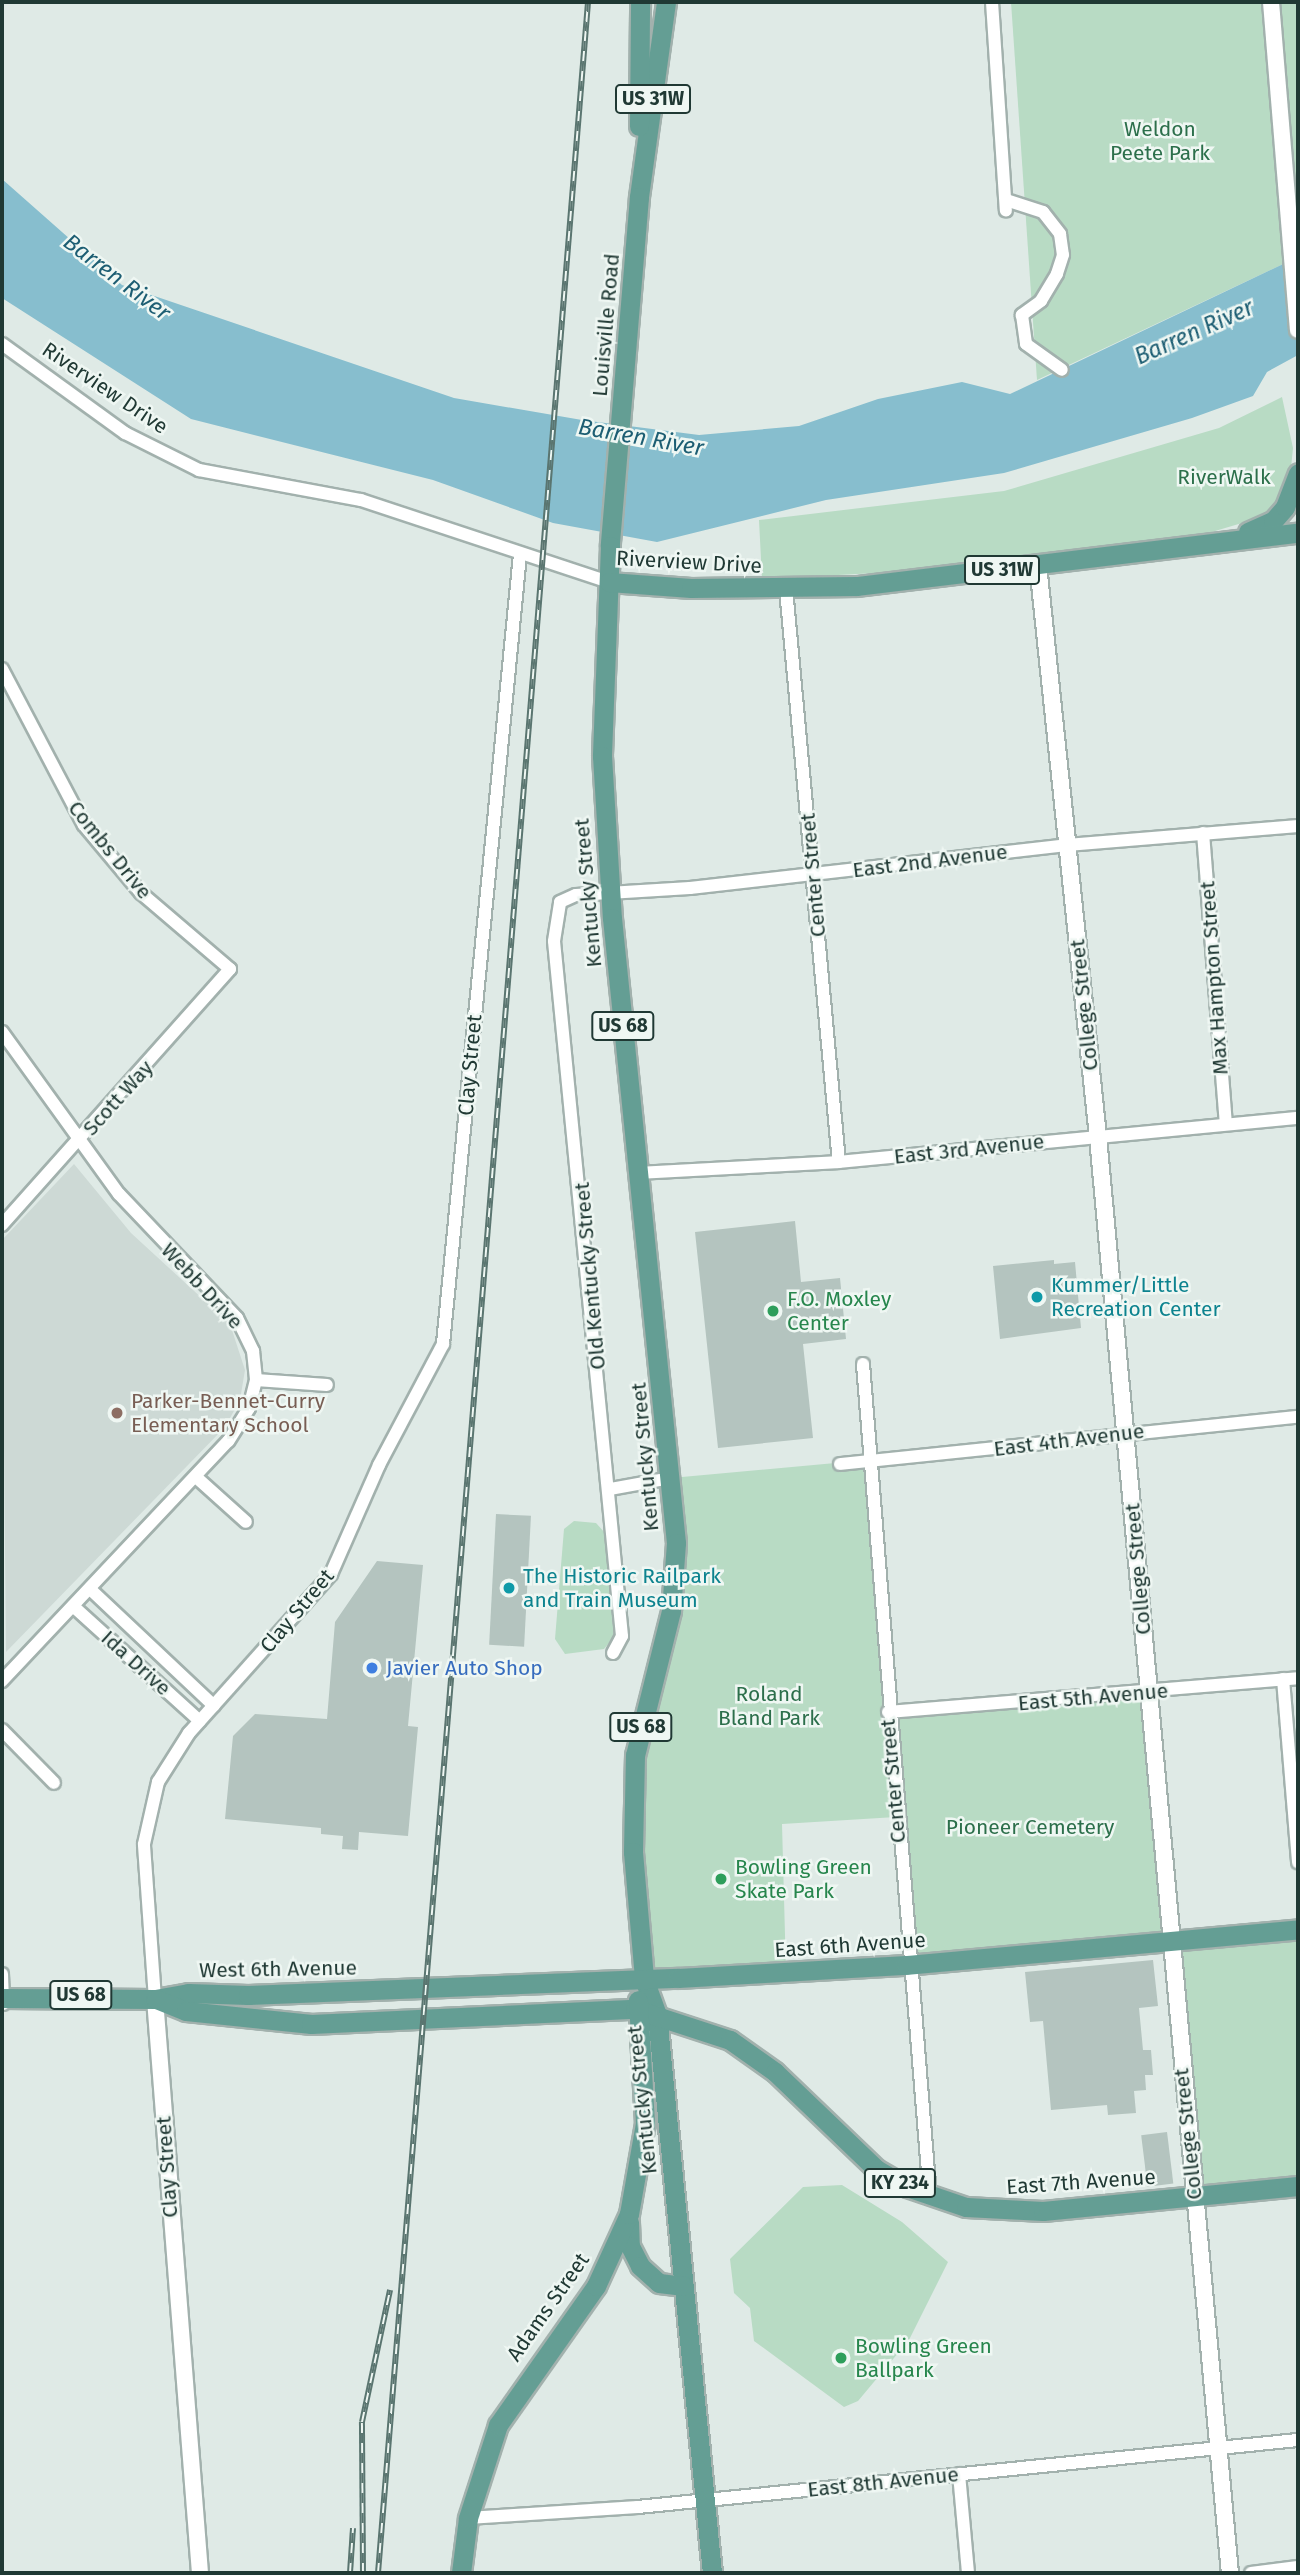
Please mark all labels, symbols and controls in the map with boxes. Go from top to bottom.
road number: US 31W [614,83,692,114]
park label: Weldon Peete Park [1110,116,1210,166]
water label: Barren River [58,228,176,326]
street label: Louisville Road [587,252,625,398]
water label: Barren River [1130,294,1258,370]
street label: Riverview Drive [37,337,173,439]
water label: Barren River [576,412,706,462]
park label: RiverWalk [1177,464,1271,490]
street label: Riverview Drive [615,546,763,578]
road number: US 31W [964,554,1040,586]
street label: Combs Drive [63,796,157,904]
street label: Center Street [795,812,831,938]
street label: Kentucky Street [569,818,607,968]
street label: East 2nd Avenue [851,839,1009,883]
street label: Max Hampton Street [1195,880,1233,1076]
street label: College Street [1065,938,1103,1072]
road number: US 68 [590,1010,656,1042]
street label: Clay Street [453,1013,487,1117]
street label: Scott Way [78,1055,158,1141]
street label: East 3rd Avenue [893,1129,1045,1169]
street label: Old Kentucky Street [569,1181,611,1371]
street label: Webb Drive [156,1238,248,1334]
place label: Kummer/Little Recreation Center [1051,1272,1221,1322]
place label: F.O. Moxley Center [787,1286,891,1336]
marker: Kummer/Little Recreation Center [1029,1289,1045,1305]
marker: F.O. Moxley Center [765,1303,781,1319]
street label: Kentucky Street [626,1382,664,1532]
place label: Parker-Bennet-Curry Elementary School [131,1388,325,1438]
marker: Parker-Bennet-Curry Elementary School [109,1405,125,1421]
street label: East 4th Avenue [992,1418,1146,1462]
street label: College Street [1120,1502,1156,1636]
place label: The Historic Railpark and Train Museum [523,1563,721,1613]
street label: Clay Street [255,1564,339,1658]
marker: The Historic Railpark and Train Museum [501,1580,517,1596]
street label: Ida Drive [96,1625,176,1701]
place label: Javier Auto Shop [386,1655,543,1681]
marker: Javier Auto Shop [364,1660,380,1676]
street label: East 5th Avenue [1017,1678,1169,1716]
park label: Roland Bland Park [718,1681,820,1731]
road number: US 68 [608,1712,674,1742]
street label: Center Street [875,1718,911,1844]
park label: Pioneer Cemetery [946,1814,1114,1840]
place label: Bowling Green Skate Park [735,1854,872,1904]
marker: Bowling Green Skate Park [713,1871,729,1887]
street label: East 6th Avenue [774,1927,926,1963]
street label: West 6th Avenue [199,1955,357,1983]
road number: US 68 [48,1980,114,2010]
street label: Kentucky Street [622,2024,662,2176]
street label: College Street [1169,2067,1207,2201]
street label: Clay Street [151,2115,183,2219]
street label: East 7th Avenue [1005,2164,1157,2200]
road number: KY 234 [863,2168,937,2198]
street label: Adams Street [501,2248,595,2366]
place label: Bowling Green Ballpark [855,2333,992,2383]
marker: Bowling Green Ballpark [833,2350,849,2366]
street label: East 8th Avenue [806,2462,960,2502]

